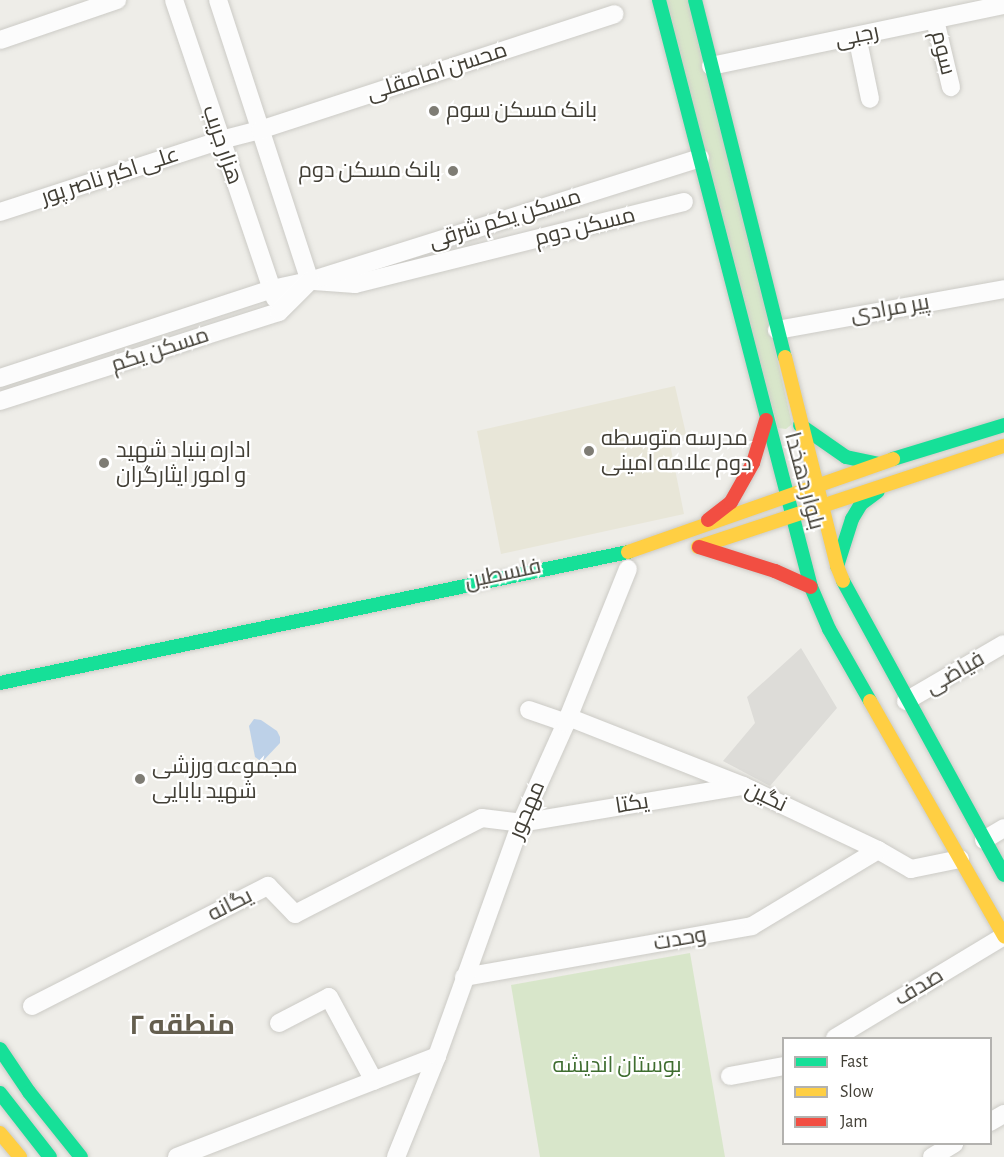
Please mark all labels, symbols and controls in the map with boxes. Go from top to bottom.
street label: رجبی [833,19,881,53]
street label: سوم [925,28,961,78]
street label: محسن امامقلی [364,37,510,107]
place label: بانک مسکن سوم [446,98,597,124]
street label: هزار جریب [196,102,248,188]
marker: بانک مسکن سوم [427,104,441,118]
street label: علی اکبر ناصر پور [38,141,182,211]
place label: بانک مسکن دوم [298,158,441,184]
marker: بانک مسکن دوم [446,164,460,178]
street label: مسکن یکم شرقی [426,183,584,255]
street label: مسکن دوم [532,202,638,252]
street label: پیر مرادی [849,289,931,329]
street label: مسکن یکم [108,322,212,378]
place label: مدرسه متوسطه دوم علامه امینی [601,425,752,476]
street label: بلوار دهخدا [778,429,830,533]
place label: اداره بنیاد شهید و امور ایثارگران [116,437,251,488]
marker: مدرسه متوسطه دوم علامه امینی [582,444,596,458]
marker: اداره بنیاد شهید و امور ایثارگران [97,456,111,470]
street label: فلسطین [462,553,544,595]
street label: فیاضی [921,646,989,700]
place label: مجموعه ورزشی شهید بابایی [152,753,298,804]
marker: مجموعه ورزشی شهید بابایی [133,772,147,786]
street label: نگین [741,776,791,818]
street label: مهجور [503,777,551,843]
street label: یکتا [613,788,651,820]
street label: یگانه [203,883,257,927]
street label: وحدت [651,921,709,957]
street label: صدف [890,962,948,1012]
district label: منطقه ۲ [129,1009,235,1043]
legend [782,1037,992,1145]
park label: بوستان اندیشه [552,1053,682,1079]
text: Fast [840,1053,868,1071]
text: Slow [840,1083,873,1101]
text: Jam [840,1113,868,1131]

